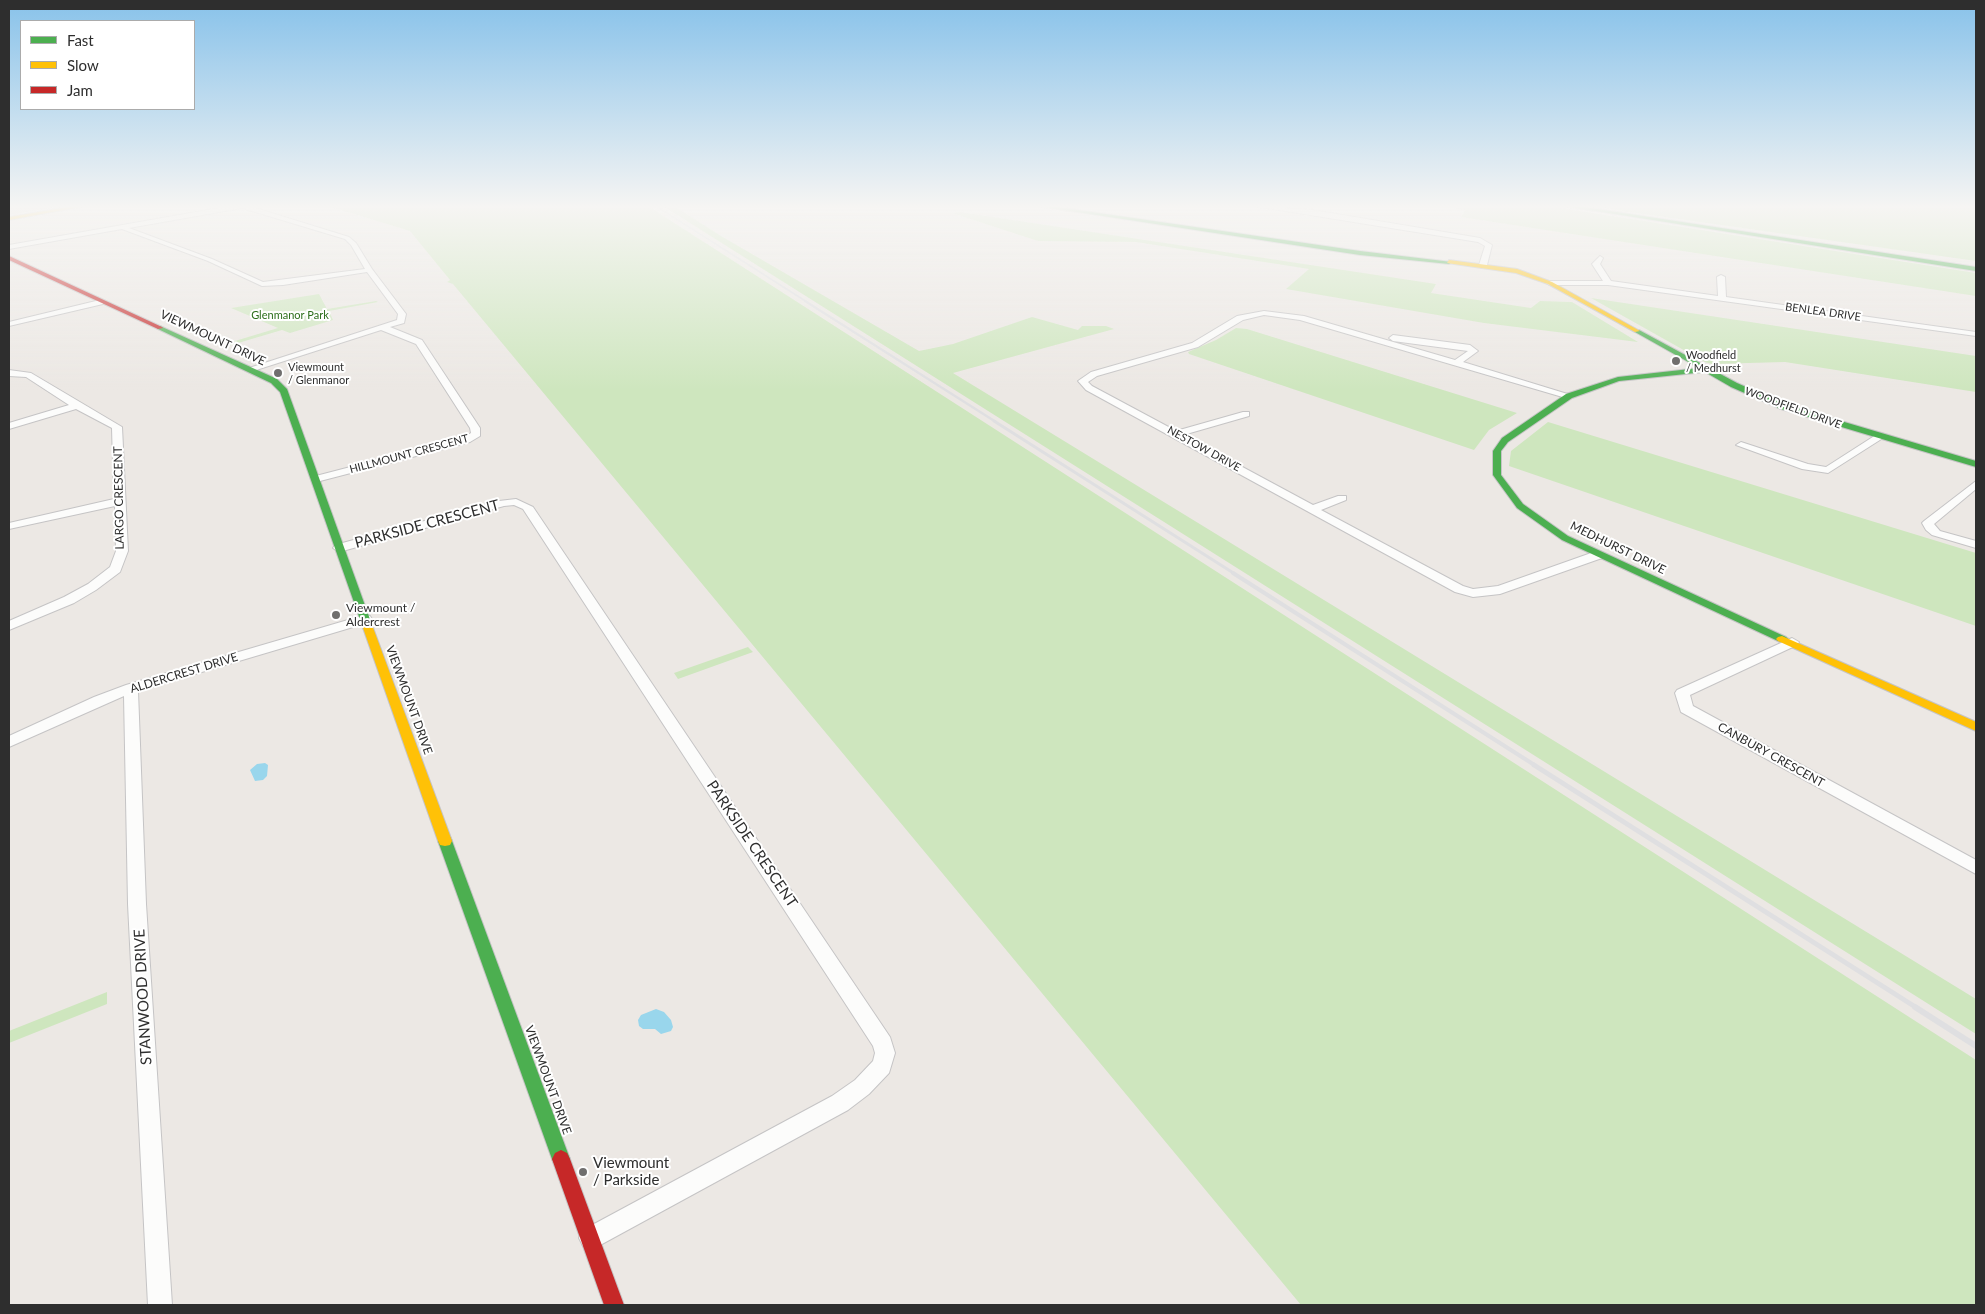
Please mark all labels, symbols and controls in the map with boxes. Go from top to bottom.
legend [20,20,195,110]
text: Fast [67,31,94,49]
text: Slow [67,56,99,74]
text: Jam [67,81,93,99]
street label: BENLEA DRIVE [1784,300,1862,324]
street label: VIEWMOUNT DRIVE [158,307,268,369]
park label: Glenmanor Park [251,308,329,322]
place label: Woodfield / Medhurst [1686,348,1741,374]
marker: Woodfield / Medhurst [1670,355,1682,367]
place label: Viewmount / Glenmanor [288,360,349,386]
marker: Viewmount / Glenmanor [272,367,284,379]
street label: WOODFIELD DRIVE [1743,384,1843,432]
street label: NESTOW DRIVE [1165,423,1243,475]
street label: HILLMOUNT CRESCENT [348,432,470,476]
street label: LARGO CRESCENT [111,446,127,550]
street label: PARKSIDE CRESCENT [353,496,501,552]
street label: MEDHURST DRIVE [1568,519,1668,577]
place label: Viewmount / Aldercrest [346,601,415,629]
marker: Viewmount / Aldercrest [330,609,342,621]
street label: VIEWMOUNT DRIVE [383,644,435,756]
street label: ALDERCREST DRIVE [128,650,240,696]
street label: CANBURY CRESCENT [1715,720,1827,790]
street label: PARKSIDE CRESCENT [703,777,801,911]
street label: STANWOOD DRIVE [130,929,156,1065]
street label: VIEWMOUNT DRIVE [522,1024,574,1136]
place label: Viewmount / Parkside [593,1154,669,1189]
marker: Viewmount / Parkside [577,1166,589,1178]

